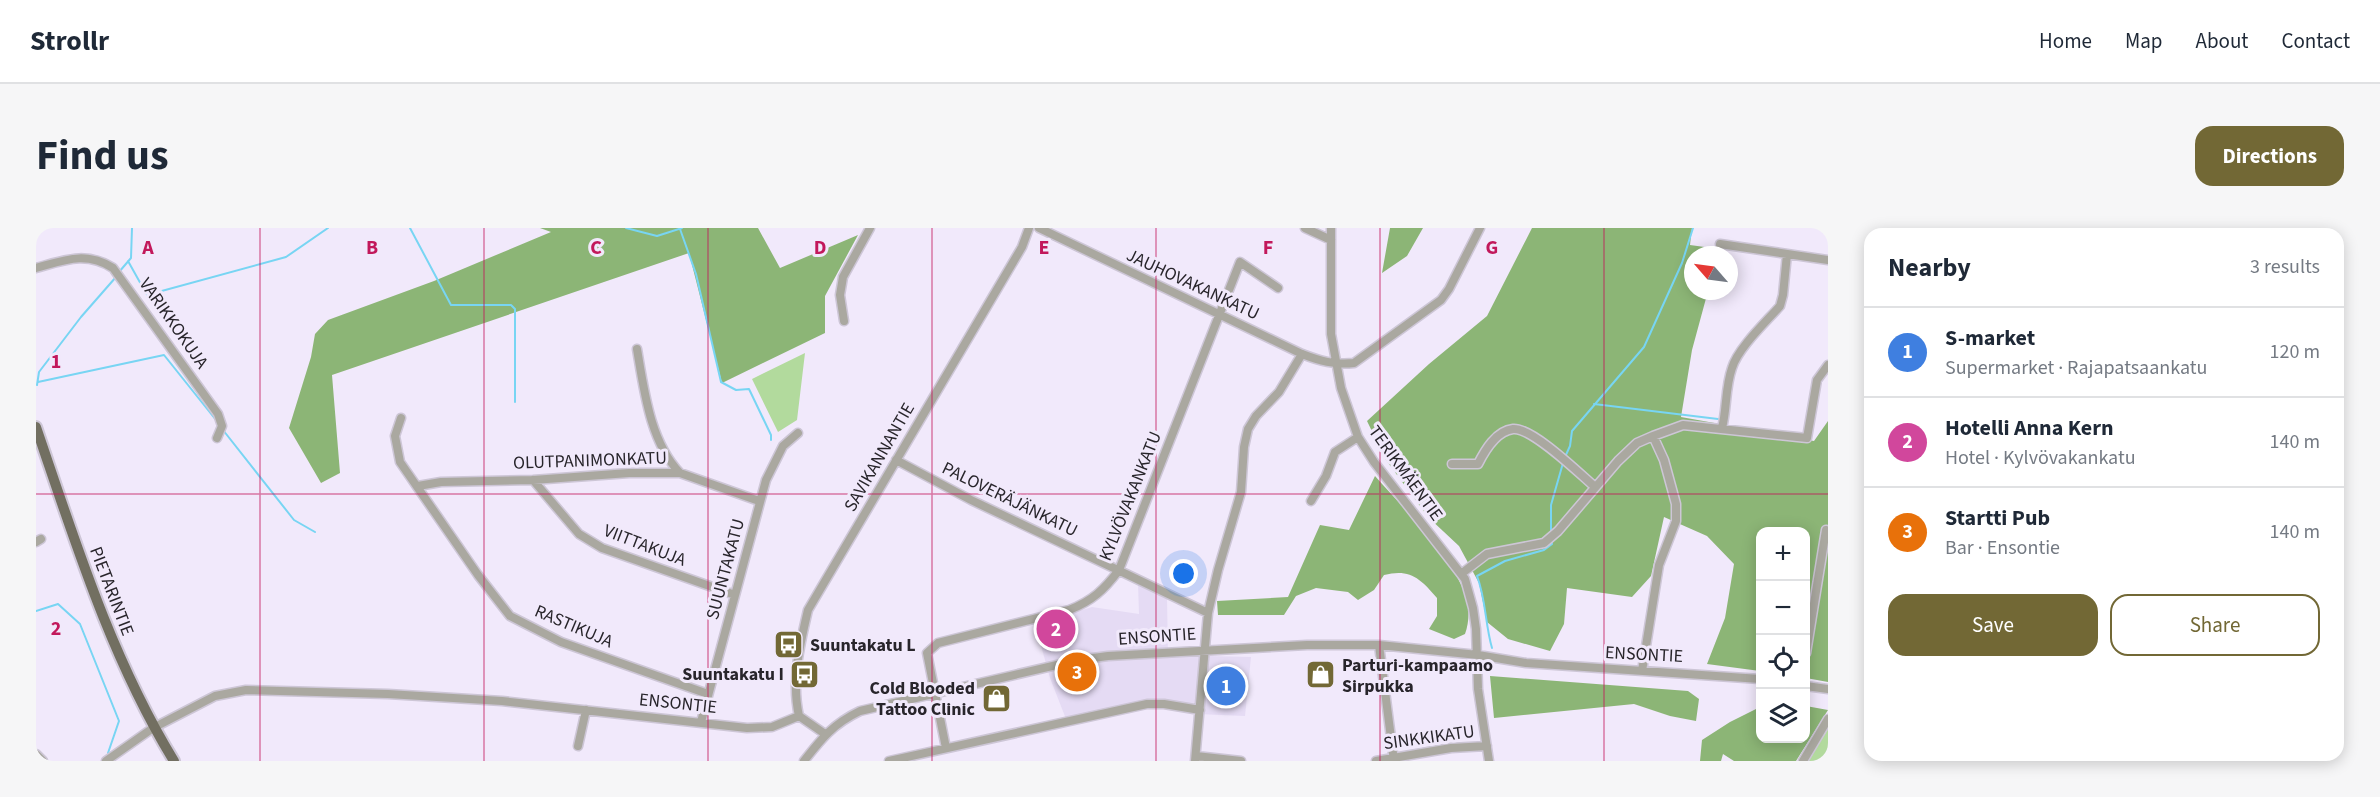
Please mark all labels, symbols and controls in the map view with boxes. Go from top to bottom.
text: Strollr [30,21,109,61]
text: Home [2039,26,2092,56]
text: Map [2125,26,2163,56]
text: About [2196,26,2248,56]
text: Contact [2281,26,2350,56]
text: Find us [36,126,169,186]
button: Directions [2195,126,2344,186]
text: A [141,234,154,262]
text: B [366,234,378,262]
text: C [590,234,602,262]
text: D [814,234,826,262]
text: E [1039,234,1049,262]
text: F [1263,234,1273,262]
text: G [1486,234,1498,262]
street label: JAUHOVAKANKATU [1122,243,1263,326]
north arrow [1684,246,1738,300]
text: Nearby [1888,249,1971,286]
text: 3 results [2250,253,2320,281]
street label: VARIKKOKUJA [133,273,214,374]
text: S-market [1945,322,2035,354]
text: 1 [1902,338,1913,366]
text: 120 m [2270,338,2320,366]
text: 1 [51,348,61,376]
text: Supermarket · Rajapatsaankatu [1945,354,2207,382]
street label: SAVIKANNANTIE [838,398,921,516]
text: Hotelli Anna Kern [1945,412,2114,444]
street label: TERIKMÄENTIE [1362,420,1449,526]
street label: KYLVÖVAKANKATU [1093,428,1168,565]
text: 2 [1902,428,1913,456]
text: 140 m [2270,428,2320,456]
text: Hotel · Kylvövakankatu [1945,444,2136,472]
street label: OLUTPANIMONKATU [513,445,667,476]
street label: PALOVERÄJÄNKATU [938,456,1082,543]
text: Startti Pub [1945,502,2050,534]
street label: SUUNTAKATU [700,516,751,622]
street label: VIITTAKUJA [600,518,690,573]
text: 3 [1902,518,1913,546]
text: 140 m [2270,518,2320,546]
map controls [1756,527,1810,743]
button: + [1756,527,1810,581]
text: Bar · Ensontie [1945,534,2060,562]
street label: PIETARINTIE [83,543,140,639]
your location [1169,559,1198,588]
button: − [1756,581,1810,635]
button: Save [1888,594,2098,656]
button: Share [2110,594,2320,656]
street label: RASTIKUJA [531,599,617,654]
pin: 2 [1036,606,1076,652]
text: 2 [51,615,61,643]
street label: ENSONTIE [1117,621,1197,652]
bus stop icon: Suuntakatu L [773,629,805,661]
place label: Suuntakatu L [810,633,916,658]
button: locate [1756,635,1810,689]
street label: ENSONTIE [1604,640,1684,669]
pin: 3 [1058,650,1096,694]
place label: Parturi-kampaamo Sirpukka [1342,653,1493,699]
bus stop icon: Suuntakatu I [789,658,821,690]
shop icon: Parturi-kampaamo Sirpukka [1305,659,1337,691]
place label: Suuntakatu I [682,662,784,687]
pin: 1 [1206,664,1246,708]
place label: Cold Blooded Tattoo Clinic [870,676,976,722]
shop icon: Cold Blooded Tattoo Clinic [980,682,1012,714]
street label: ENSONTIE [638,687,718,720]
button: layers [1756,689,1810,743]
street label: SINKKIKATU [1382,719,1476,756]

